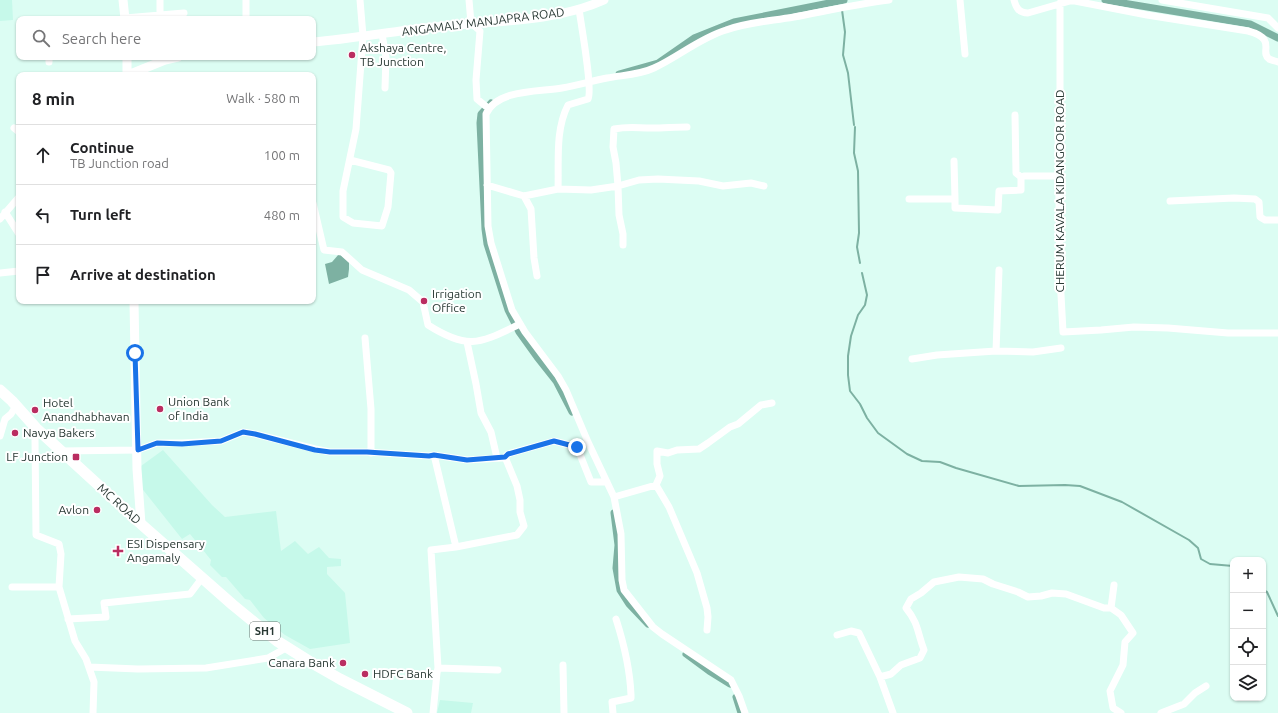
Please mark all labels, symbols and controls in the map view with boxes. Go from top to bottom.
street label: ANGAMALY MANJAPRA ROAD [401,5,565,38]
search box [16,16,316,60]
icon: search [30,27,52,49]
text: Search here [62,30,141,47]
place label: Akshaya Centre, TB Junction [360,41,446,68]
marker: Akshaya Centre, TB Junction [347,50,357,60]
text: 8 min [32,89,75,108]
street label: CHERUM KAVALA KIDANGOOR ROAD [1053,90,1066,292]
text: Walk · 580 m [226,91,300,105]
text: Continue [70,139,134,156]
icon: ahead [32,144,54,166]
text: 100 m [264,148,300,162]
text: TB Junction road [70,156,169,170]
icon: left [32,204,54,226]
text: Turn left [70,206,131,223]
text: 480 m [264,208,300,222]
icon: arrive [32,264,54,286]
text: Arrive at destination [70,266,216,283]
place label: Irrigation Office [432,287,482,314]
marker: Irrigation Office [419,296,429,306]
route start [126,344,144,362]
place label: Union Bank of India [168,395,229,422]
place label: Hotel Anandhabhavan [43,396,130,423]
marker: Union Bank of India [155,404,165,414]
marker: Hotel Anandhabhavan [30,405,40,415]
place label: Navya Bakers [23,426,95,439]
marker: Navya Bakers [10,428,20,438]
route end [568,438,586,456]
place label: LF Junction [6,450,68,463]
marker: LF Junction [71,452,81,462]
street label: MC ROAD [95,481,144,526]
place label: Avlon [58,503,89,516]
marker: Avlon [92,505,102,515]
place label: ESI Dispensary Angamaly [127,537,205,564]
marker: ESI Dispensary Angamaly [112,545,124,557]
map controls [1230,557,1266,701]
button: + [1230,557,1266,593]
button: − [1230,593,1266,629]
road number: SH1 [250,622,280,640]
button: locate [1230,629,1266,665]
place label: Canara Bank [268,656,335,669]
marker: Canara Bank [338,658,348,668]
button: layers [1230,665,1266,701]
place label: HDFC Bank [373,667,433,680]
marker: HDFC Bank [360,669,370,679]

